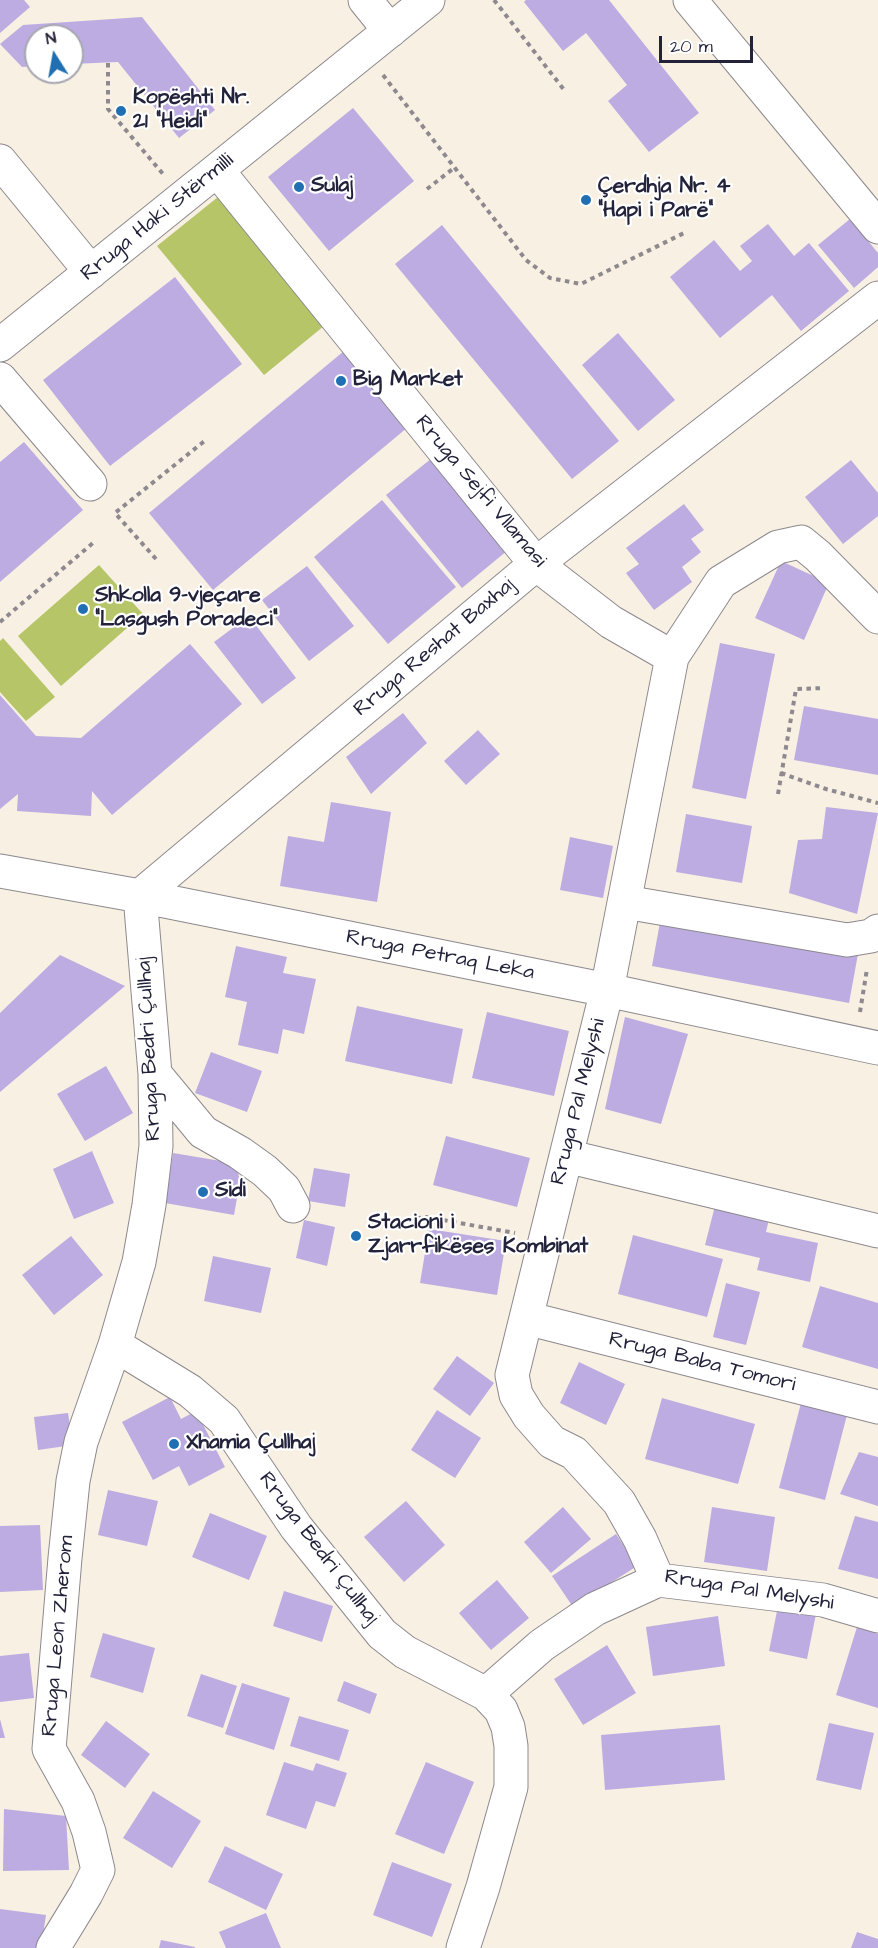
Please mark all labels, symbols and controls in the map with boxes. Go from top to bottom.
north arrow [24,24,84,84]
scale bar [662,24,756,62]
text: N [44,27,58,50]
text: 20 m [670,34,713,59]
place label: Kopështi Nr. 21 "Heidi" [133,86,249,136]
marker: Kopështi Nr. 21 "Heidi" [114,104,128,118]
street label: Rruga Haki Stërmilli [77,149,239,287]
place label: Sulaj [311,174,353,200]
place label: Çerdhja Nr. 4 "Hapi i Parë" [598,175,730,225]
marker: Sulaj [292,180,306,194]
marker: Çerdhja Nr. 4 "Hapi i Parë" [579,193,593,207]
place label: Big Market [353,368,463,394]
marker: Big Market [334,374,348,388]
street label: Rruga Sejfi Vllamasi [409,411,551,573]
street label: Rruga Reshat Baxhaj [349,573,521,723]
place label: Shkolla 9-vjeçare "Lasgush Poradeci" [95,584,278,634]
marker: Shkolla 9-vjeçare "Lasgush Poradeci" [76,602,90,616]
street label: Rruga Petraq Leka [344,925,536,987]
street label: Rruga Bedri Çullhaj [133,956,167,1142]
street label: Rruga Pal Melyshi [546,1016,612,1188]
place label: Sidi [215,1179,246,1205]
marker: Sidi [196,1185,210,1199]
place label: Stacioni i Zjarrfikëses Kombinat [368,1211,588,1261]
marker: Stacioni i Zjarrfikëses Kombinat [349,1229,363,1243]
street label: Rruga Baba Tomori [606,1328,798,1398]
place label: Xhamia Çullhaj [186,1431,315,1457]
marker: Xhamia Çullhaj [167,1437,181,1451]
street label: Rruga Bedri Çullhaj [252,1468,384,1630]
street label: Rruga Leon Zherom [38,1534,80,1738]
street label: Rruga Pal Melyshi [663,1565,835,1617]

